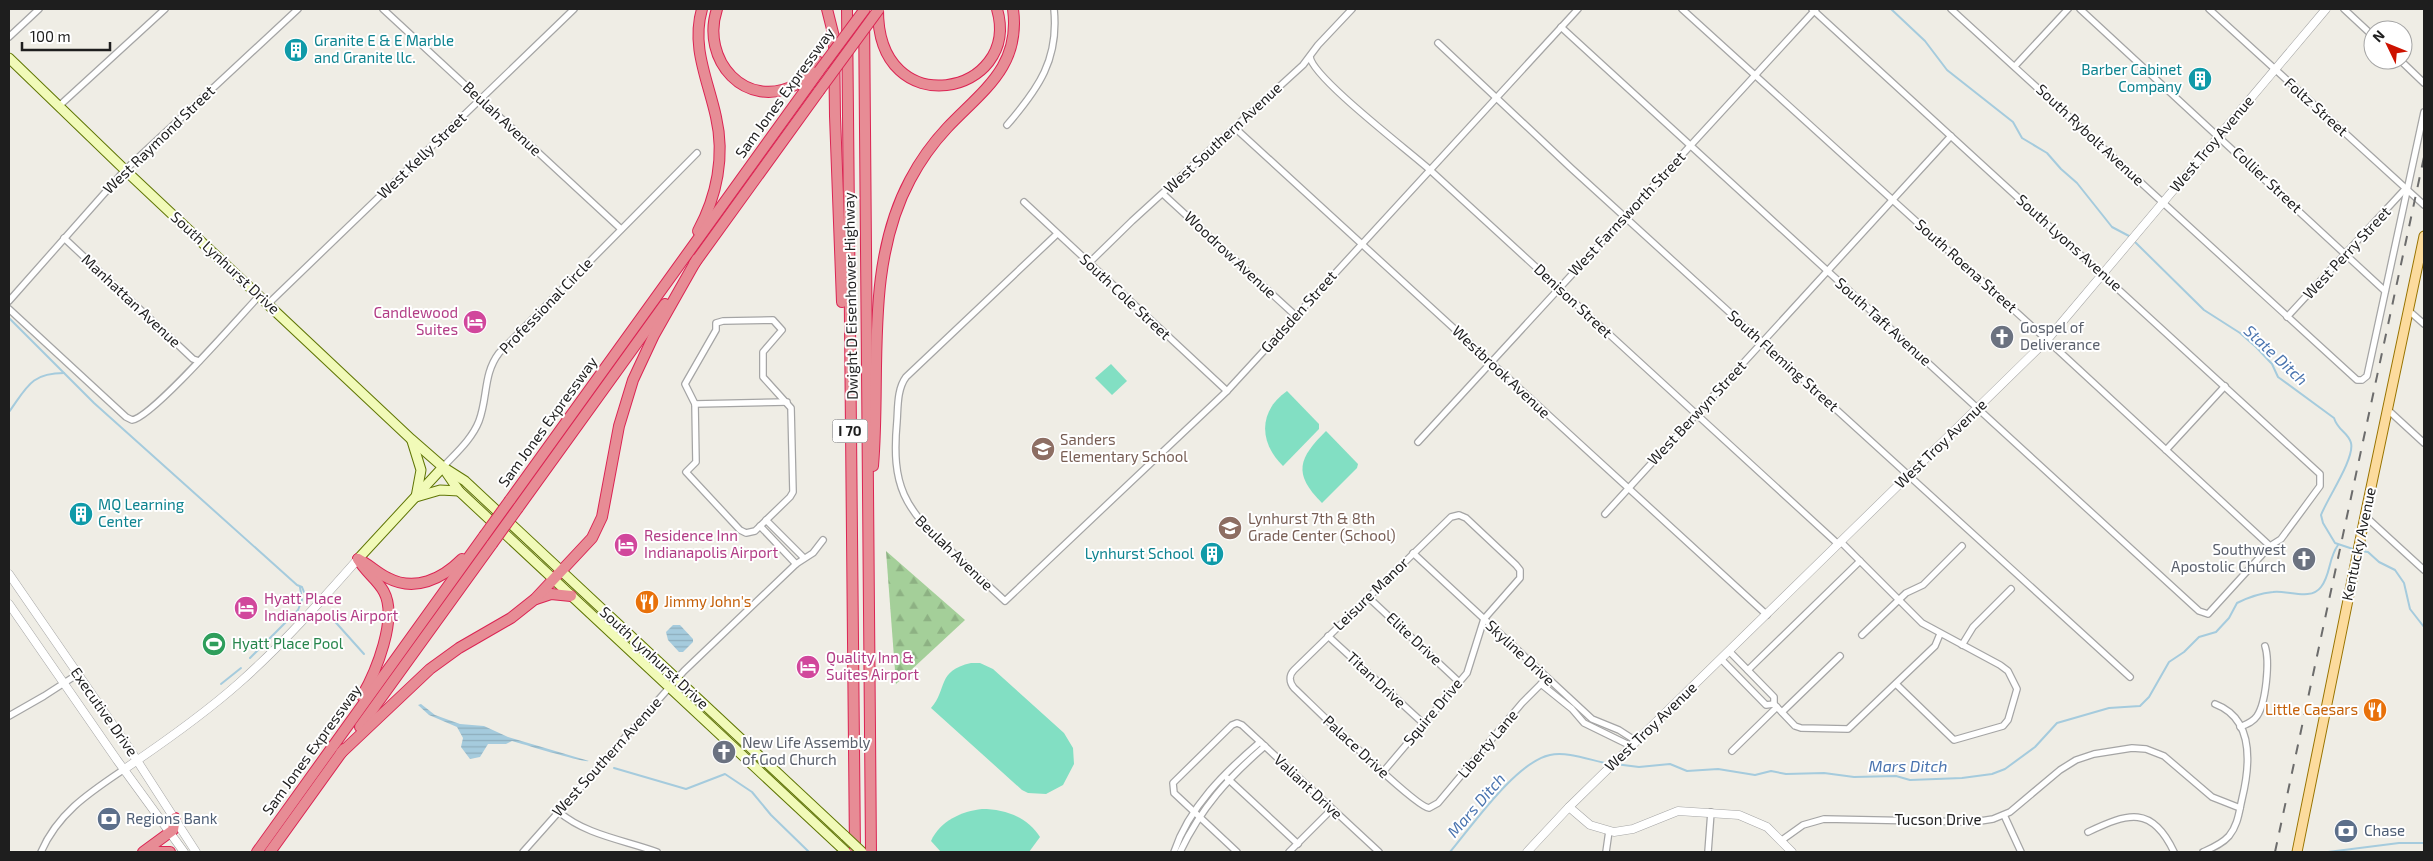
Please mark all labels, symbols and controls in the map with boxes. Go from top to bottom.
scale bar [22,20,110,52]
north arrow [2363,20,2413,70]
street label: Sam Jones Expressway [731,24,838,161]
text: N [2368,26,2388,45]
text: 100 m [30,27,71,45]
place label: Granite E & E Marble and Granite llc. [314,31,454,66]
building icon: Granite E & E Marble and Granite llc. [283,37,309,63]
place label: Barber Cabinet Company [2081,60,2182,95]
building icon: Barber Cabinet Company [2187,66,2213,92]
street label: Foltz Street [2281,73,2352,140]
street label: Beulah Avenue [460,77,546,159]
street label: West Southern Avenue [1160,78,1285,197]
street label: South Rybolt Avenue [2033,80,2148,189]
street label: West Raymond Street [99,81,218,197]
street label: West Troy Avenue [2166,91,2257,195]
street label: West Kelly Street [373,108,470,202]
street label: Collier Street [2229,143,2306,216]
street label: West Farnsworth Street [1564,147,1689,279]
street label: South Lyons Avenue [2013,190,2126,294]
street label: Dwight D Eisenhower Highway [839,192,861,400]
street label: West Perry Street [2299,202,2394,302]
street label: South Lynhurst Drive [168,207,284,317]
street label: Woodrow Avenue [1181,207,1280,301]
street label: South Roena Street [1912,215,2022,316]
street label: South Cole Street [1076,249,1175,343]
street label: Manhattan Avenue [78,250,185,351]
street label: Professional Circle [495,254,596,357]
street label: Denison Street [1531,259,1617,341]
street label: Gadsden Street [1257,266,1340,356]
street label: South Taft Avenue [1832,273,1935,369]
place label: Candlewood Suites [373,303,458,338]
street label: South Fleming Street [1725,306,1843,415]
hotel icon: Candlewood Suites [462,309,488,335]
place label: Gospel of Deliverance [2020,318,2100,353]
water label: State Ditch [2241,320,2312,389]
street label: Westbrook Avenue [1449,321,1554,421]
church icon: Gospel of Deliverance [1989,324,2015,350]
street label: Sam Jones Expressway [494,353,601,490]
street label: West Berwyn Street [1643,356,1749,468]
street label: West Troy Avenue [1891,395,1990,492]
road number: I 70 [832,420,868,442]
place label: Sanders Elementary School [1060,430,1188,465]
school or university icon: Sanders Elementary School [1030,436,1056,462]
street label: Kentucky Avenue [2337,485,2379,602]
place label: MQ Learning Center [98,495,185,530]
building icon: MQ Learning Center [68,501,94,527]
place label: Lynhurst 7th & 8th Grade Center (School) [1248,509,1396,544]
street label: Beulah Avenue [912,511,997,594]
school or university icon: Lynhurst 7th & 8th Grade Center (School) [1217,515,1243,541]
place label: Residence Inn Indianapolis Airport [644,526,778,561]
hotel icon: Residence Inn Indianapolis Airport [613,532,639,558]
place label: Southwest Apostolic Church [2171,540,2286,575]
building icon: Lynhurst School [1199,541,1225,567]
place label: Lynhurst School [1085,544,1195,562]
church icon: Southwest Apostolic Church [2291,546,2317,572]
street label: Leisure Manor [1329,553,1412,634]
place label: Hyatt Place Indianapolis Airport [264,589,398,624]
restaurant icon: Jimmy John's [634,589,660,615]
place label: Jimmy John's [664,592,751,610]
hotel icon: Hyatt Place Indianapolis Airport [233,595,259,621]
street label: South Lynhurst Drive [597,602,713,712]
street label: Elite Drive [1383,608,1446,668]
street label: Skyline Drive [1482,616,1559,689]
sports icon: Hyatt Place Pool [201,631,227,657]
place label: Hyatt Place Pool [232,634,344,652]
street label: Titan Drive [1343,647,1410,711]
place label: Quality Inn & Suites Airport [826,648,919,683]
hotel icon: Quality Inn & Suites Airport [795,654,821,680]
street label: Executive Drive [68,664,142,759]
street label: Squire Drive [1399,674,1466,749]
street label: West Troy Avenue [1601,678,1700,775]
street label: Sam Jones Expressway [258,681,365,818]
street label: West Southern Avenue [548,693,665,820]
restaurant icon: Little Caesars [2362,697,2388,723]
place label: Little Caesars [2265,700,2358,718]
street label: Liberty Lane [1454,706,1521,781]
street label: Palace Drive [1320,711,1394,781]
place label: New Life Assembly of God Church [742,733,871,768]
church icon: New Life Assembly of God Church [711,739,737,765]
street label: Valiant Drive [1271,750,1347,822]
water label: Mars Ditch [1869,756,1947,775]
water label: Mars Ditch [1443,769,1509,841]
bank icon: Regions Bank [96,806,122,832]
place label: Regions Bank [126,809,218,827]
street label: Tucson Drive [1894,810,1982,828]
bank icon: Chase [2333,818,2359,844]
place label: Chase [2364,821,2405,839]

